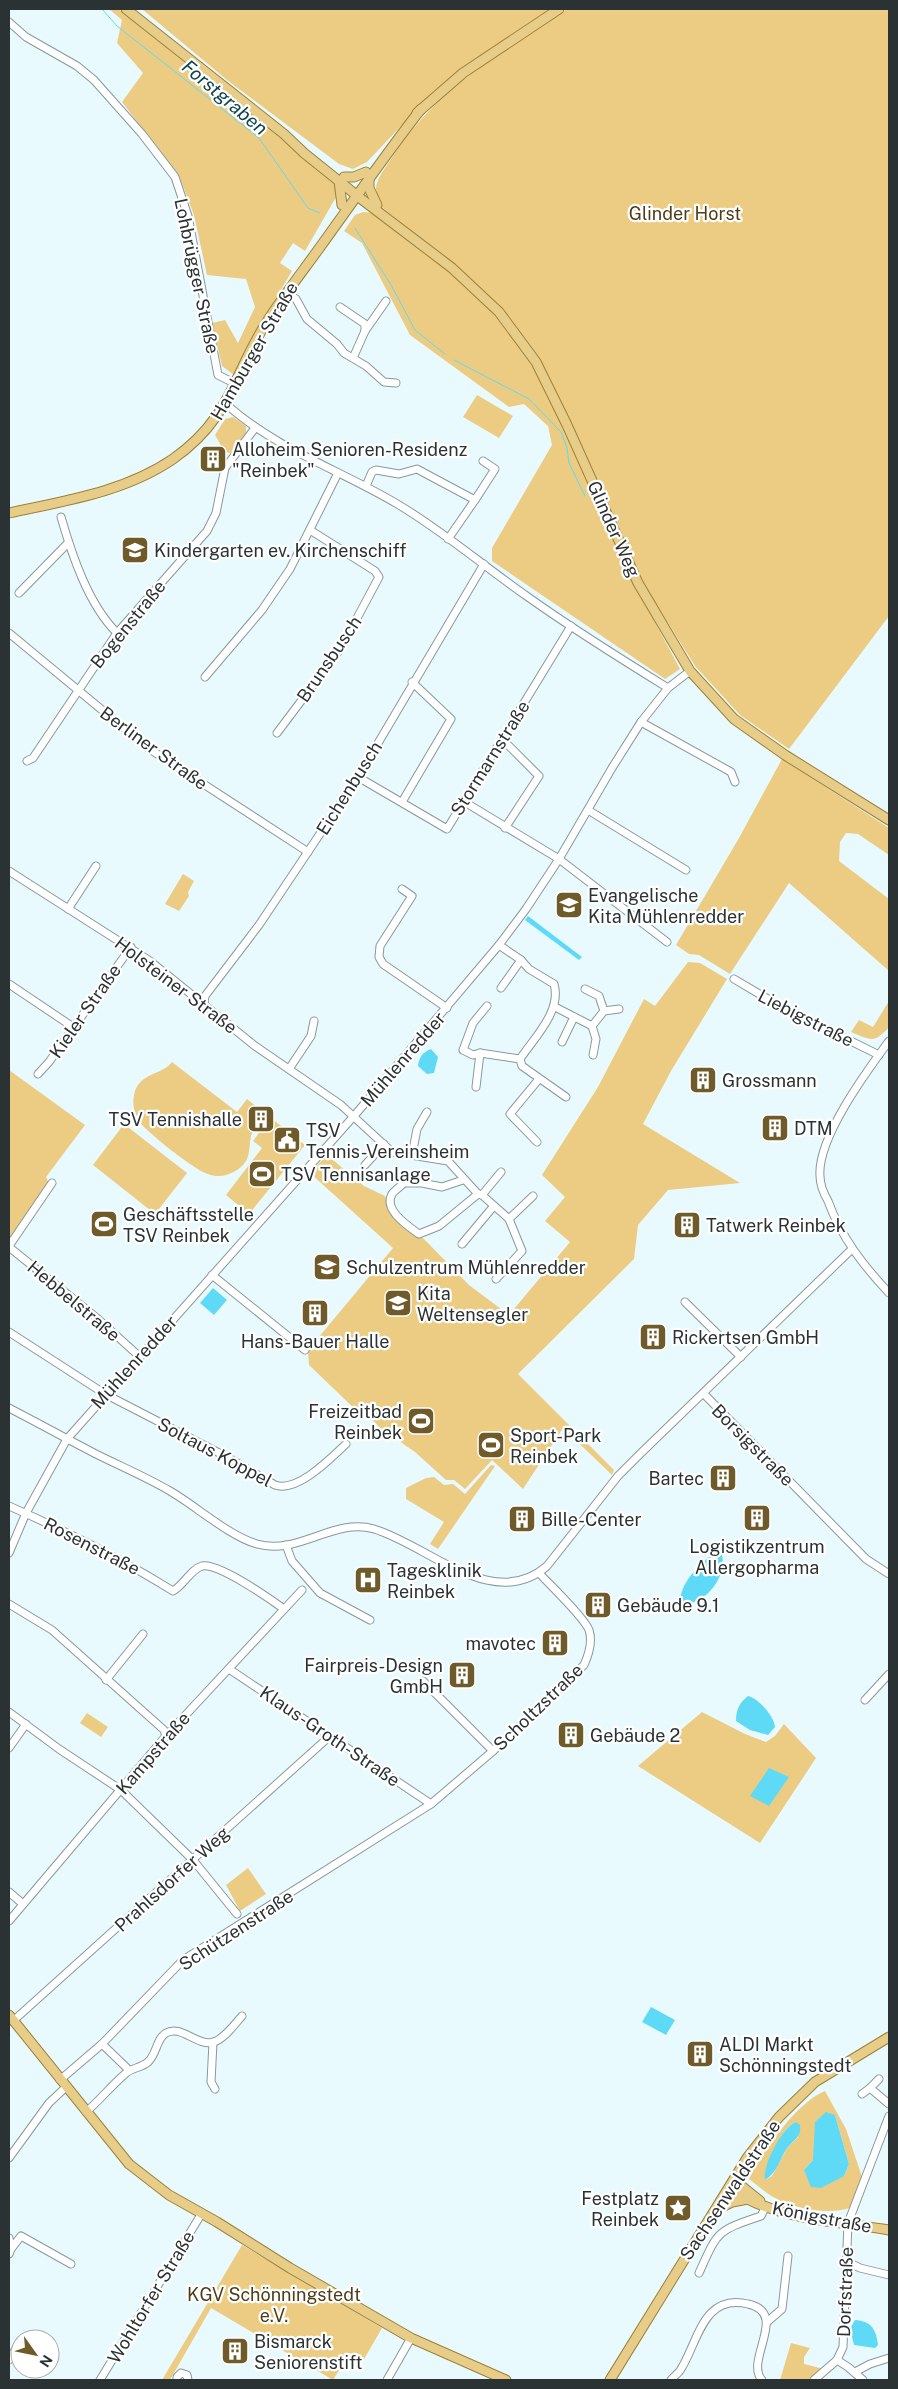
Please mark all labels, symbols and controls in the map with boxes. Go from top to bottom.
water label: Forstgraben [178,55,272,139]
street label: Lohbrügger Straße [170,196,224,356]
park label: Glinder Horst [629,203,741,224]
street label: Hamburger Straße [206,278,302,424]
place label: Alloheim Senioren-Residenz "Reinbek" [232,439,467,481]
building icon: Alloheim Senioren-Residenz "Reinbek" [198,444,228,474]
street label: Glinder Weg [583,478,645,580]
school or university icon: Kindergarten ev. Kirchenschiff [120,535,150,565]
place label: Kindergarten ev. Kirchenschiff [154,540,406,561]
street label: Bogenstraße [86,576,170,672]
street label: Brunsbusch [293,612,365,706]
street label: Stormarnstraße [446,697,534,819]
street label: Berliner Straße [96,702,212,794]
street label: Eichenbusch [312,737,386,839]
place label: Evangelische Kita Mühlenredder [588,885,744,927]
school or university icon: Evangelische Kita Mühlenredder [554,890,584,920]
street label: Holsteiner Straße [111,932,241,1038]
street label: Kieler Straße [45,960,125,1062]
street label: Liebigstraße [755,985,857,1051]
street label: Mühlenredder [356,1007,450,1111]
building icon: Grossmann [688,1065,718,1095]
place label: Grossmann [722,1070,817,1091]
building icon: TSV Tennishalle [246,1104,276,1134]
place label: TSV Tennishalle [108,1109,242,1130]
building icon: DTM [760,1113,790,1143]
place label: DTM [794,1118,833,1139]
place label: TSV Tennis-Vereinsheim [306,1120,469,1162]
public building icon: TSV Tennis-Vereinsheim [272,1125,302,1155]
sports icon: TSV Tennisanlage [247,1159,277,1189]
place label: TSV Tennisanlage [281,1164,431,1185]
place label: Geschäftsstelle TSV Reinbek [123,1204,254,1246]
sports icon: Geschäftsstelle TSV Reinbek [89,1209,119,1239]
building icon: Tatwerk Reinbek [672,1210,702,1240]
place label: Tatwerk Reinbek [706,1215,846,1236]
school or university icon: Schulzentrum Mühlenredder [312,1252,342,1282]
street label: Hebbelstraße [24,1256,124,1346]
place label: Schulzentrum Mühlenredder [346,1257,586,1278]
place label: Kita Weltensegler [417,1283,528,1325]
school or university icon: Kita Weltensegler [383,1288,413,1318]
building icon: Hans-Bauer Halle [300,1298,330,1328]
street label: Mühlenredder [87,1311,181,1413]
building icon: Rickertsen GmbH [638,1322,668,1352]
place label: Rickertsen GmbH [672,1327,819,1348]
place label: Hans-Bauer Halle [241,1331,389,1352]
street label: Borsigstraße [708,1400,798,1490]
place label: Freizeitbad Reinbek [308,1401,402,1443]
sports icon: Freizeitbad Reinbek [406,1406,436,1436]
street label: Soltaus Koppel [154,1413,276,1491]
place label: Sport-Park Reinbek [510,1425,601,1467]
sports icon: Sport-Park Reinbek [476,1430,506,1460]
building icon: Bartec [708,1463,738,1493]
place label: Bartec [648,1468,704,1489]
building icon: Logistikzentrum Allergopharma [742,1503,772,1533]
building icon: Bille-Center [507,1504,537,1534]
place label: Bille-Center [541,1509,642,1530]
street label: Rosenstraße [40,1513,144,1579]
place label: Logistikzentrum Allergopharma [689,1536,825,1578]
place label: Tagesklinik Reinbek [387,1560,482,1602]
hospital icon: Tagesklinik Reinbek [353,1565,383,1595]
building icon: Gebäude 9.1 [583,1590,613,1620]
place label: Gebäude 9.1 [617,1595,719,1616]
building icon: mavotec [540,1628,570,1658]
place label: mavotec [465,1633,536,1654]
place label: Fairpreis-Design GmbH [304,1655,443,1697]
street label: Scholtzstraße [489,1659,587,1755]
building icon: Fairpreis-Design GmbH [447,1660,477,1690]
street label: Klaus-Groth-Straße [256,1681,404,1791]
street label: Kampstraße [112,1708,194,1798]
building icon: Gebäude 2 [556,1720,586,1750]
place label: Gebäude 2 [590,1725,680,1746]
street label: Prahlsdorfer Weg [110,1822,234,1936]
street label: Schützenstraße [175,1885,297,1975]
place label: ALDI Markt Schönningstedt [719,2034,852,2076]
building icon: ALDI Markt Schönningstedt [685,2039,715,2069]
street label: Sachsenwaldstraße [675,2116,785,2264]
place label: Festplatz Reinbek [581,2188,659,2230]
place icon: Festplatz Reinbek [663,2193,693,2223]
street label: Königstraße [770,2197,874,2237]
street label: Wohltorfer Straße [103,2227,199,2367]
street label: Dorfstraße [833,2247,857,2337]
park label: KGV Schönningstedt e.V. [187,2284,361,2326]
north arrow [10,2329,60,2379]
place label: Bismarck Seniorenstift [254,2331,363,2373]
building icon: Bismarck Seniorenstift [220,2336,250,2366]
text: N [36,2352,56,2370]

